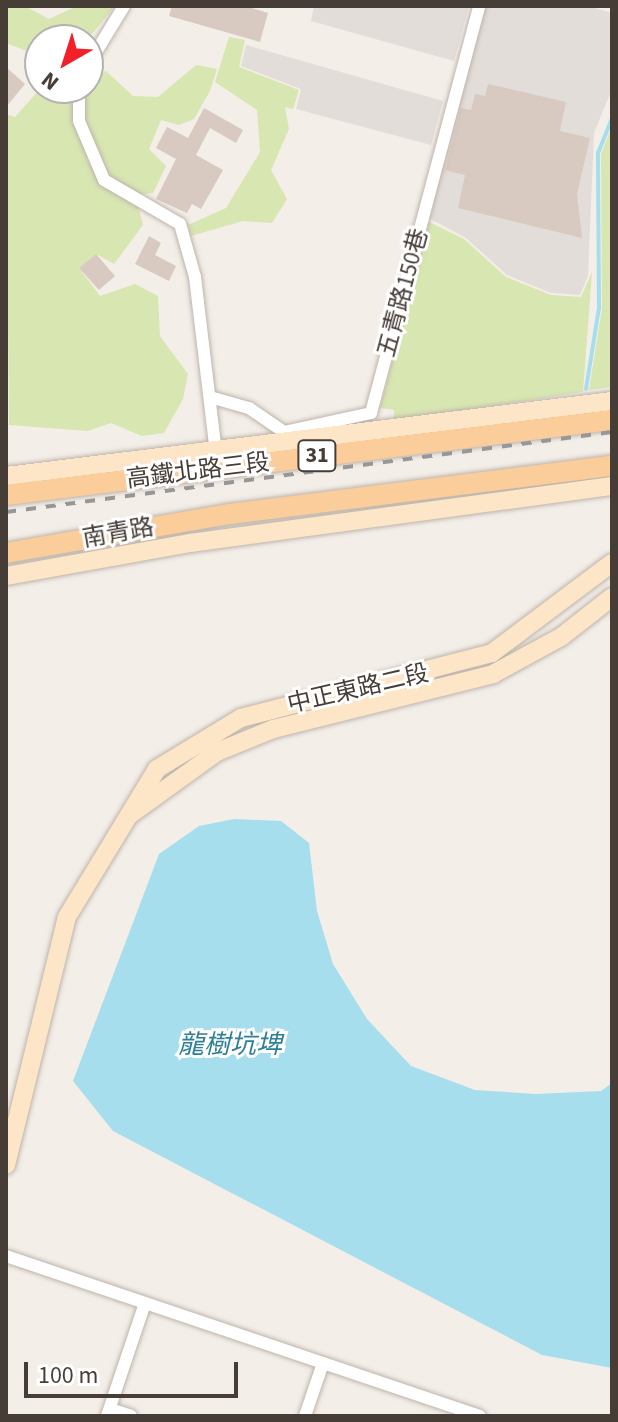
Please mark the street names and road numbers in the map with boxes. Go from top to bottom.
street label: 五青路150巷 [372,226,434,360]
road number: 31 [297,438,337,474]
street label: 高鐵北路三段 [125,448,271,494]
street label: 南青路 [80,513,156,553]
street label: 中正東路二段 [285,659,431,719]

